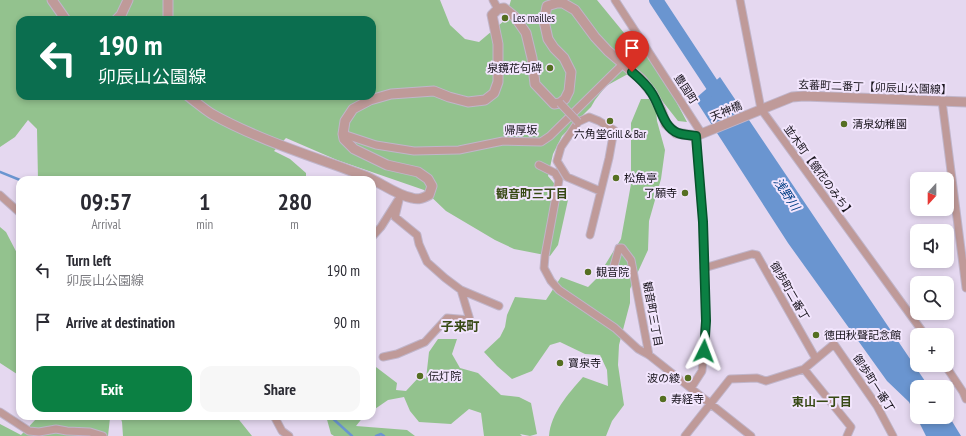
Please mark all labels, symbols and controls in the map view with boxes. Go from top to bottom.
place label: Les mailles [513,11,555,25]
marker: Les mailles [500,13,510,23]
text: 190 m [98,26,162,63]
pin [615,31,649,72]
icon: left [32,32,84,84]
icon: arrive [621,37,643,59]
place label: 泉鏡花句碑 [487,61,542,75]
marker: 泉鏡花句碑 [545,63,555,73]
text: 卯辰山公園線 [98,65,206,88]
street label: 豊国町 [671,71,701,107]
street label: 玄蕃町二番丁【卯辰山公園線】 [798,77,952,97]
street label: 天神橋 [708,98,744,124]
marker: 六角堂Grill＆Bar [605,116,615,126]
place label: 清泉幼稚園 [852,117,907,131]
marker: 清泉幼稚園 [839,119,849,129]
street label: 並木町【鏡花のみち】 [781,122,857,220]
street label: 帰厚坂 [504,123,538,137]
place label: 六角堂Grill＆Bar [574,127,646,141]
place label: 松魚亭 [624,171,657,185]
north arrow [910,172,954,216]
map controls [910,172,954,424]
marker: 松魚亭 [611,173,621,183]
water label: 浅野川 [771,175,804,215]
text: 09:57 [80,186,132,217]
text: 1 [199,186,210,217]
text: 280 [277,186,312,217]
district label: 観音町三丁目 [496,186,568,201]
place label: 了願寺 [644,186,677,200]
marker: 了願寺 [680,188,690,198]
text: Arrival [91,216,121,233]
text: min [196,216,213,233]
text: m [290,216,299,233]
button: sound [910,224,954,268]
text: Turn left [66,251,111,270]
street label: 御歩町二番丁 [767,258,813,323]
icon: left [32,259,54,281]
text: 190 m [327,261,360,280]
place label: 観音院 [596,265,629,279]
marker: 観音院 [583,267,593,277]
text: 卯辰山公園線 [66,272,144,289]
button: search [910,276,954,320]
street label: 観音町三丁目 [640,280,666,348]
icon: arrive [32,311,54,333]
text: Arrive at destination [66,313,175,332]
text: 90 m [334,313,360,332]
district label: 子来町 [440,318,480,335]
place label: 徳田秋聲記念館 [824,328,901,342]
button: + [910,328,954,372]
position arrow [683,330,725,372]
marker: 徳田秋聲記念館 [811,330,821,340]
street label: 御歩町一番丁 [850,351,898,414]
place label: 寶泉寺 [568,356,601,370]
marker: 寶泉寺 [555,358,565,368]
button: Exit [32,366,192,412]
button: Share [200,366,360,412]
place label: 伝灯院 [428,369,461,383]
marker: 伝灯院 [415,371,425,381]
place label: 波の綾 [647,371,680,385]
marker: 波の綾 [683,373,693,383]
button: − [910,380,954,424]
place label: 寿経寺 [671,392,704,406]
marker: 寿経寺 [658,394,668,404]
district label: 東山一丁目 [792,394,852,409]

